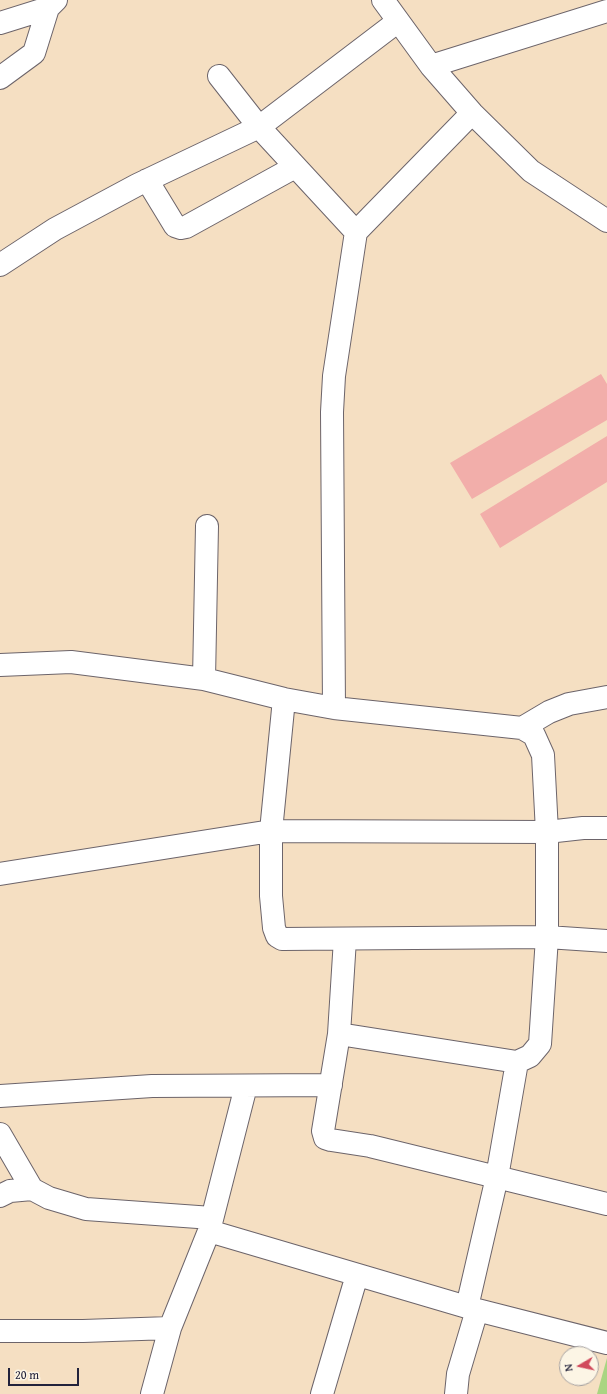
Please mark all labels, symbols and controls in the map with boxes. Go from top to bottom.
north arrow [559,1346,599,1386]
scale bar [10,1360,81,1386]
text: N [560,1363,577,1373]
text: 20 m [15,1366,39,1383]

